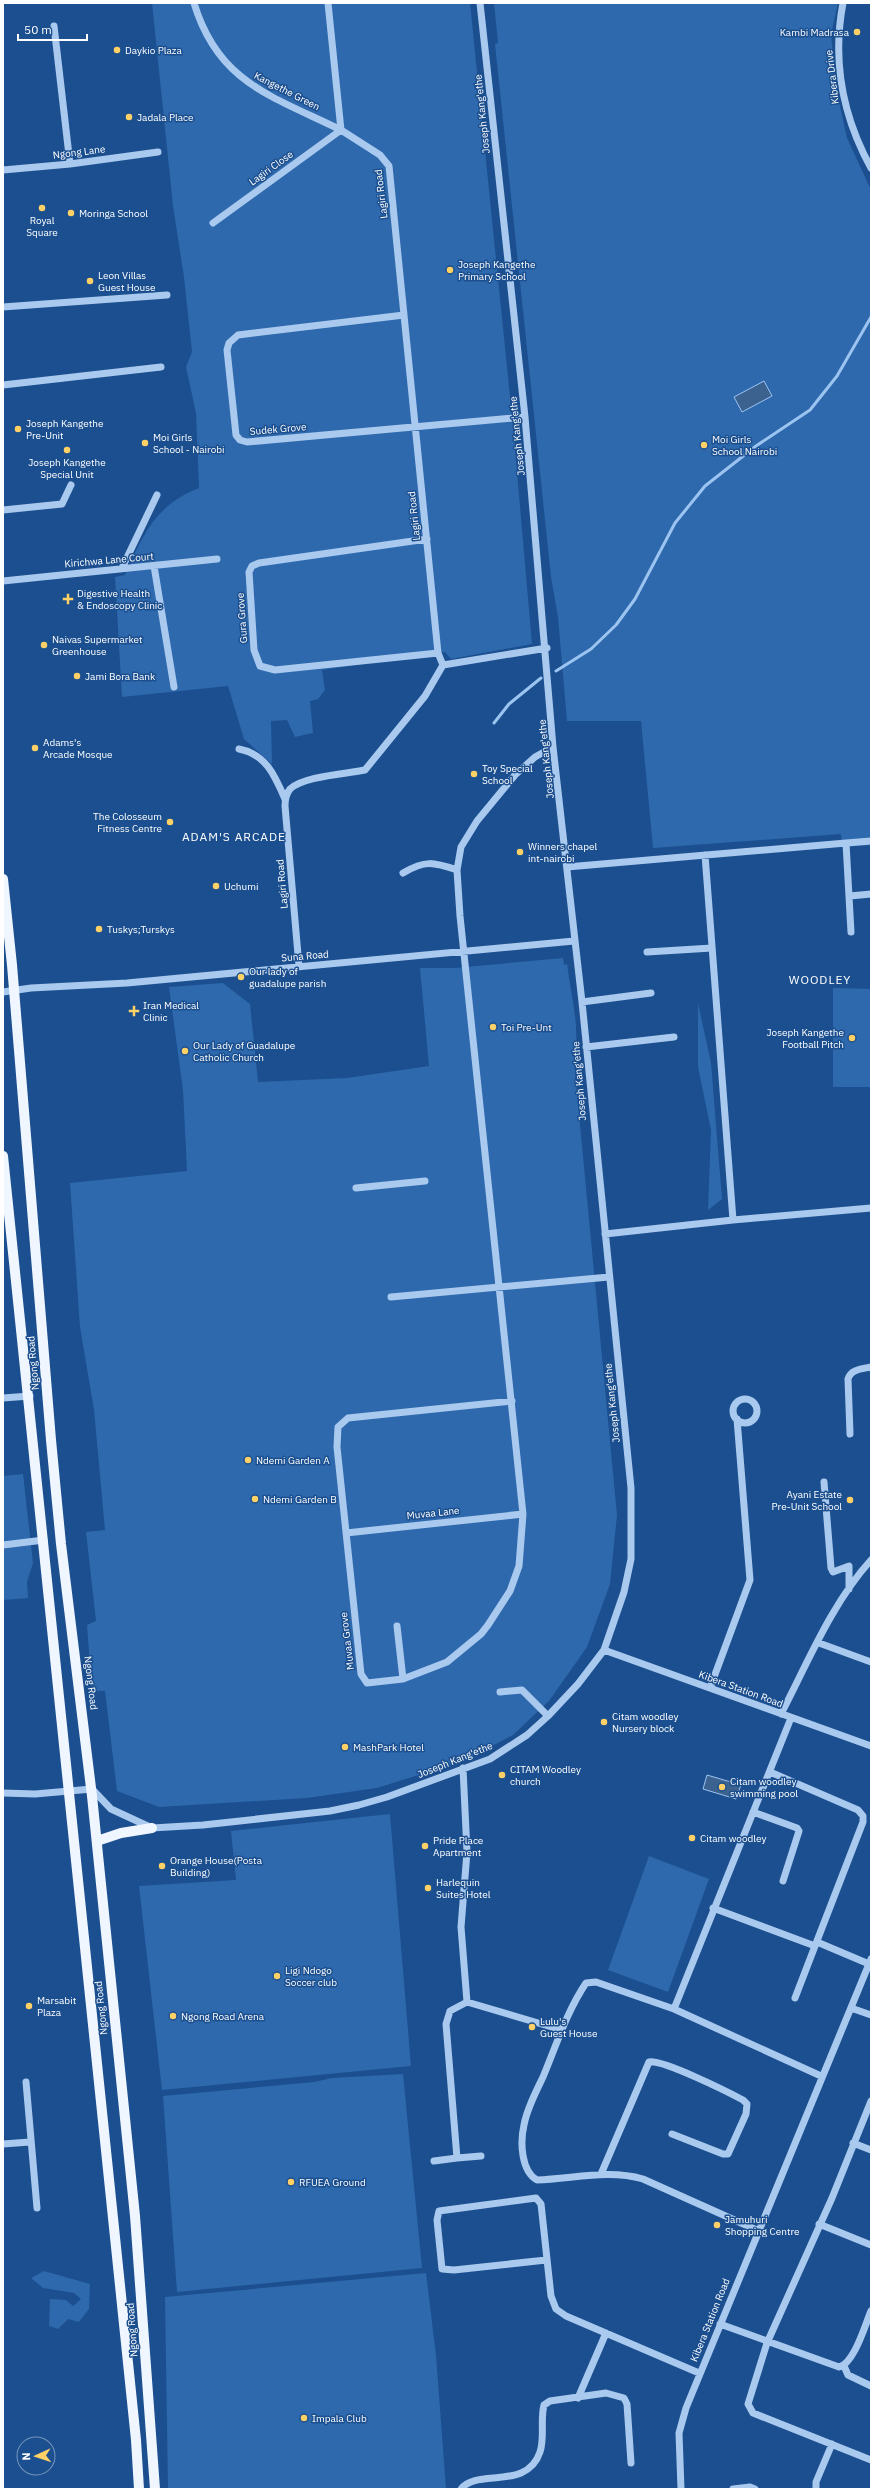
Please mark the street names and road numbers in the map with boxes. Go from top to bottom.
street label: Kibera Drive [822,49,842,105]
street label: Kangethe Green [252,69,322,113]
street label: Joseph Kang'ethe [471,73,493,154]
street label: Ngong Lane [52,142,106,162]
street label: Lagiri Close [246,147,296,188]
street label: Lagiri Road [372,169,390,219]
street label: Joseph Kang'ethe [506,395,528,476]
street label: Sudek Grove [249,420,307,438]
street label: Lagiri Road [405,491,423,541]
street label: Kirichwa Lane Court [64,550,155,570]
street label: Gura Grove [234,592,250,644]
street label: Joseph Kang'ethe [535,718,557,799]
street label: Lagiri Road [273,859,291,909]
street label: Suna Road [281,947,329,965]
street label: Joseph Kang'ethe [569,1040,589,1121]
street label: Ngong Road [24,1335,42,1391]
street label: Joseph Kang'ethe [601,1362,623,1443]
street label: Muvaa Lane [406,1504,461,1522]
street label: Muvaa Grove [337,1611,357,1671]
street label: Ngong Road [81,1655,101,1711]
street label: Kibera Station Road [697,1668,785,1710]
street label: Joseph Kang'ethe [416,1739,495,1781]
street label: Ngong Road [92,1980,110,2036]
street label: Kibera Station Road [687,2276,733,2364]
street label: Ngong Road [124,2303,140,2357]

